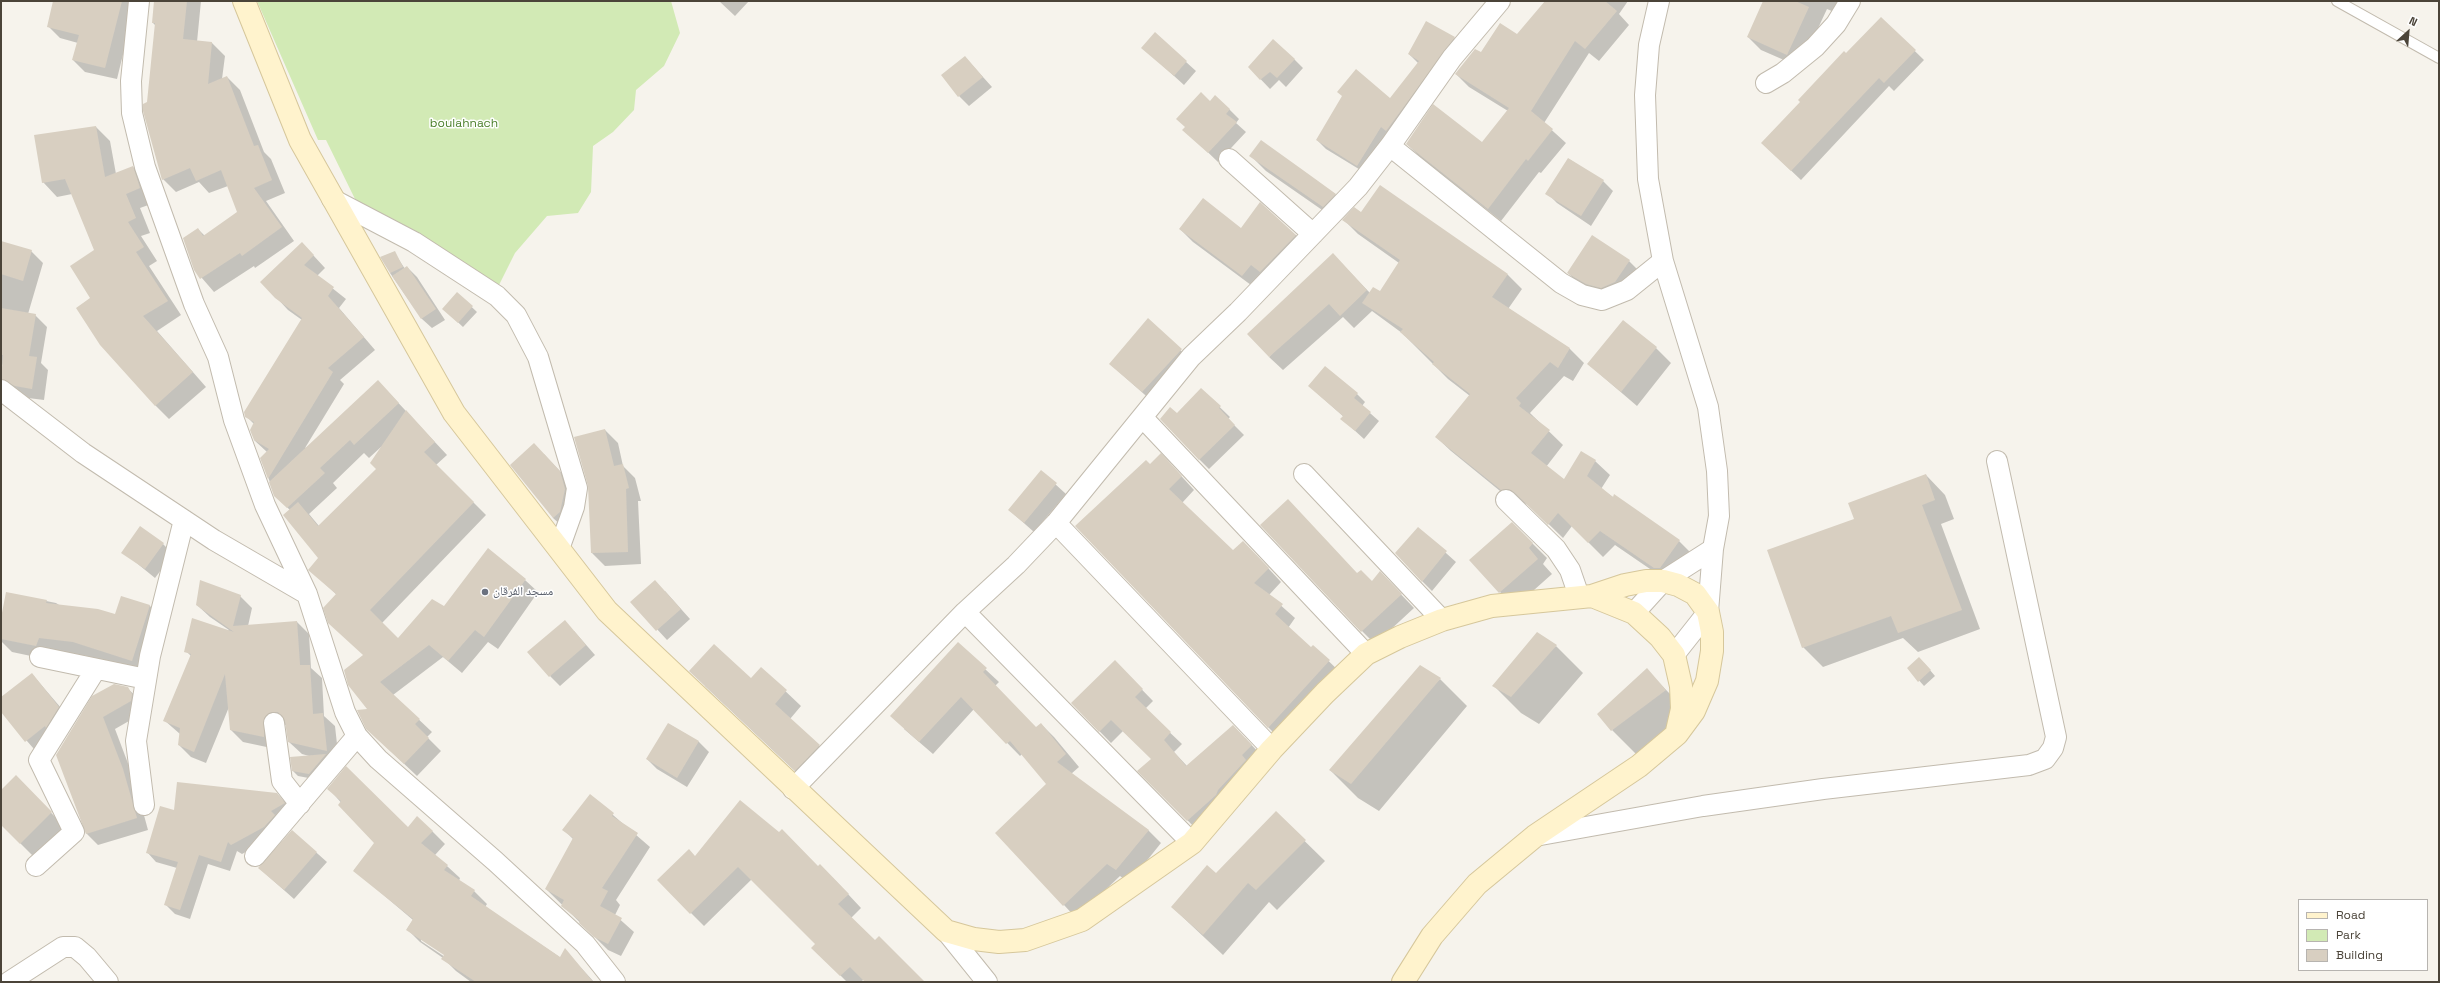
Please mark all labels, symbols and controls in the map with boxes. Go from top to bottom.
north arrow [2388,12,2428,52]
text: N [2407,13,2420,29]
park label: boulahnach [430,117,498,131]
place label: مسجد الفرقان [493,585,553,599]
marker: مسجد الفرقان [480,587,490,597]
legend [2298,899,2428,971]
text: Road [2336,907,2365,923]
text: Park [2336,927,2361,943]
text: Building [2336,947,2383,963]

